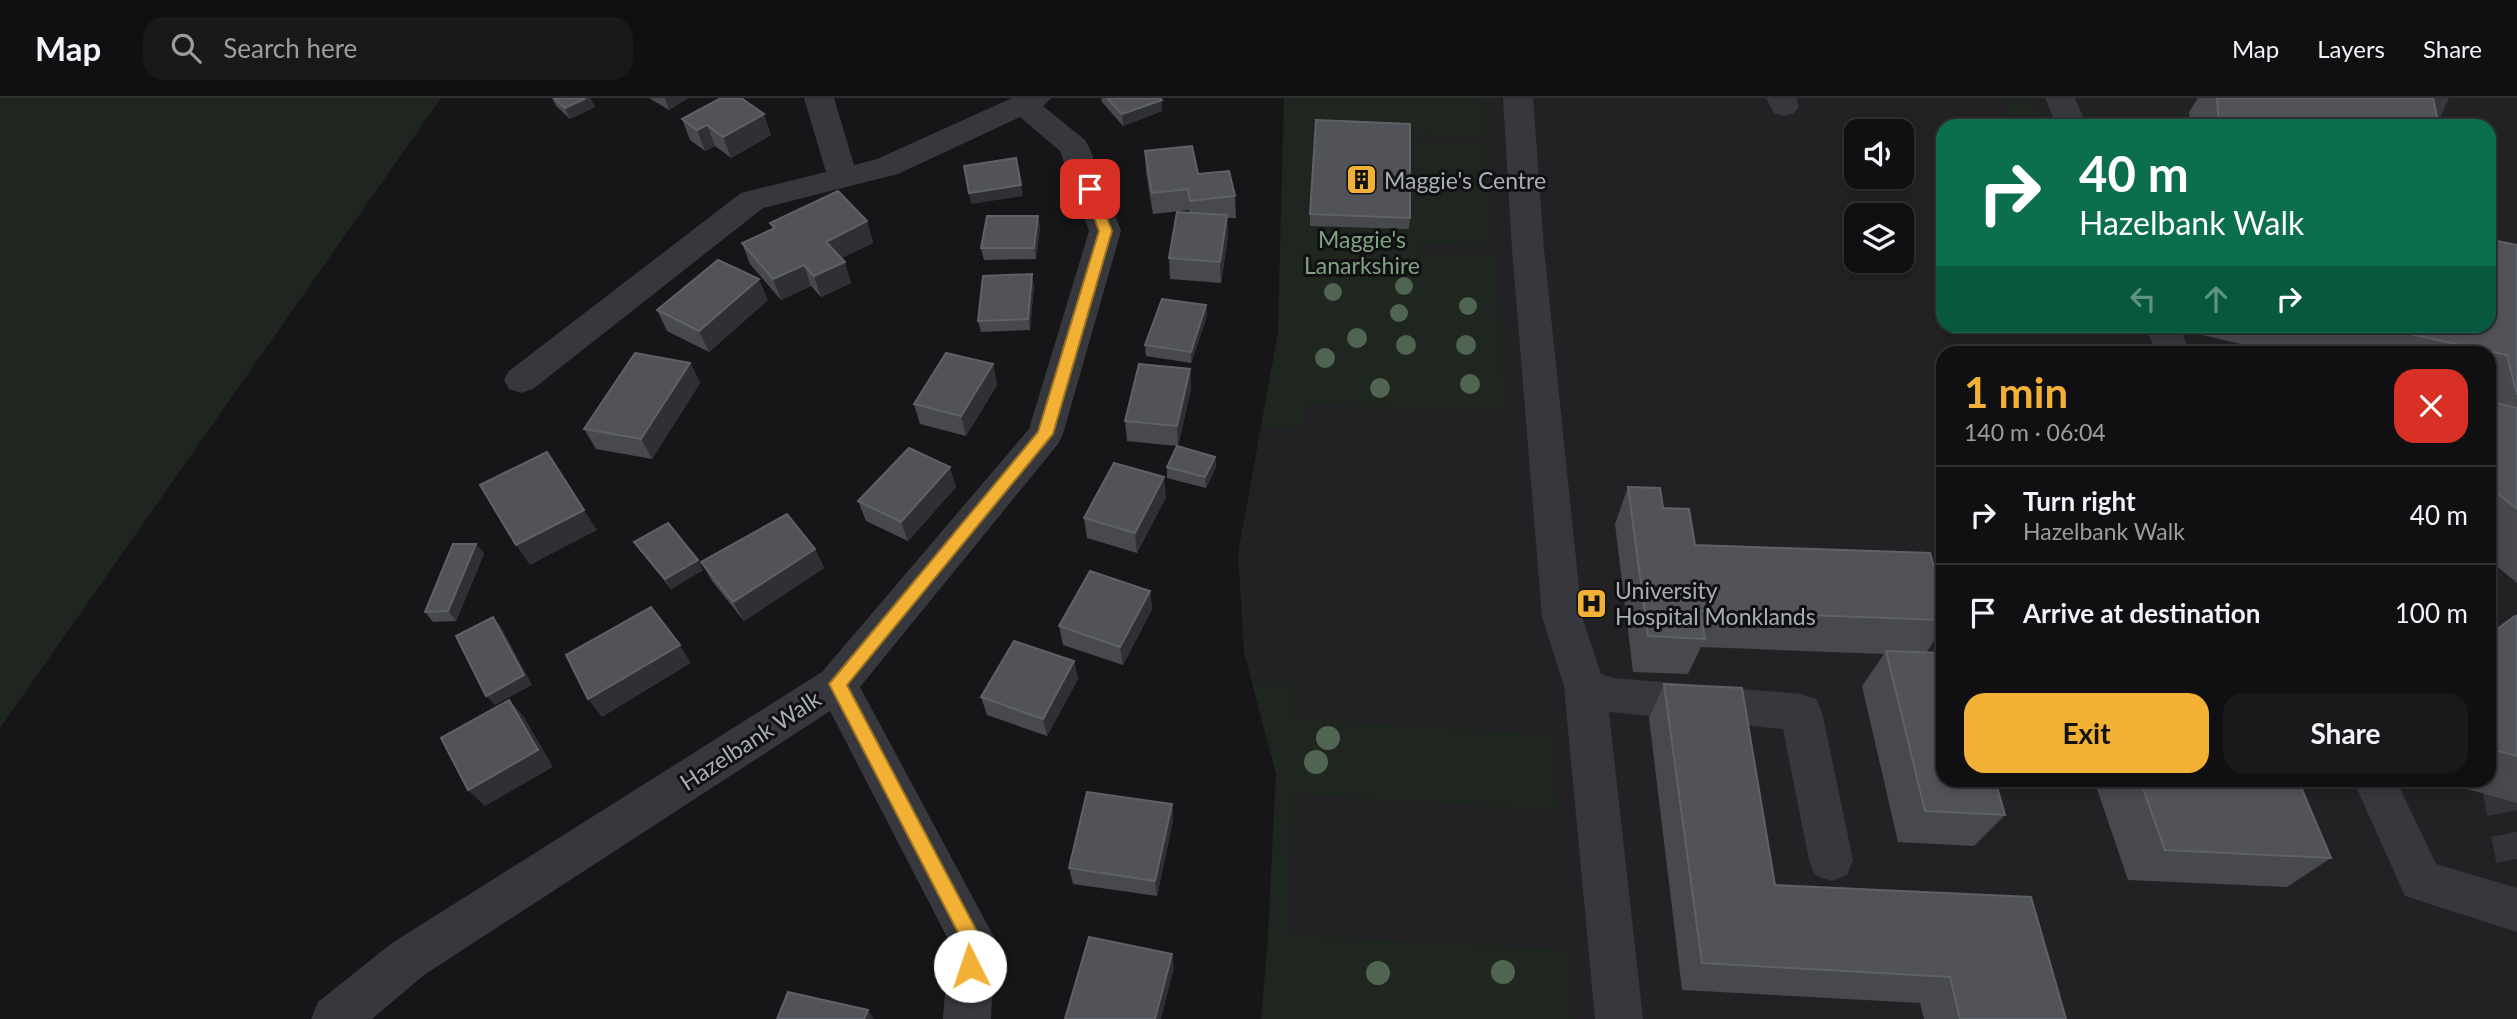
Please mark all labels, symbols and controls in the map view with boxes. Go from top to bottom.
search box [143,17,633,80]
text: Map [35,28,101,68]
icon: search [167,29,205,67]
text: Search here [223,32,357,64]
text: Map [2232,34,2279,63]
text: Layers [2317,34,2385,63]
text: Share [2423,34,2482,63]
map controls [1844,119,1914,273]
button: sound [1844,119,1914,189]
text: 40 m [2079,144,2189,202]
icon: right [1964,147,2055,238]
pin [1060,159,1120,219]
building icon: Maggie's Centre [1344,163,1378,197]
place label: Maggie's Centre [1384,166,1546,194]
icon: arrive [1071,170,1109,208]
button: layers [1844,203,1914,273]
text: Hazelbank Walk [2079,203,2304,242]
park label: Maggie's Lanarkshire [1304,225,1420,279]
icon: left [2124,280,2162,318]
icon: ahead [2197,280,2235,318]
icon: right [2270,280,2308,318]
text: 1 min [1964,367,2068,417]
button: close [2394,369,2468,443]
text: 140 m · 06:04 [1964,418,2106,446]
text: Turn right [2023,485,2136,517]
icon: right [1964,496,2002,534]
text: 40 m [2410,499,2468,531]
text: Hazelbank Walk [2023,517,2185,545]
place label: University Hospital Monklands [1615,576,1816,630]
hospital icon: University Hospital Monklands [1575,586,1609,620]
icon: arrive [1964,594,2002,632]
text: Arrive at destination [2023,597,2260,629]
text: 100 m [2395,597,2468,629]
street label: Hazelbank Walk [674,684,826,796]
button: Exit [1964,693,2209,773]
button: Share [2223,693,2468,773]
position arrow [933,929,1007,1003]

